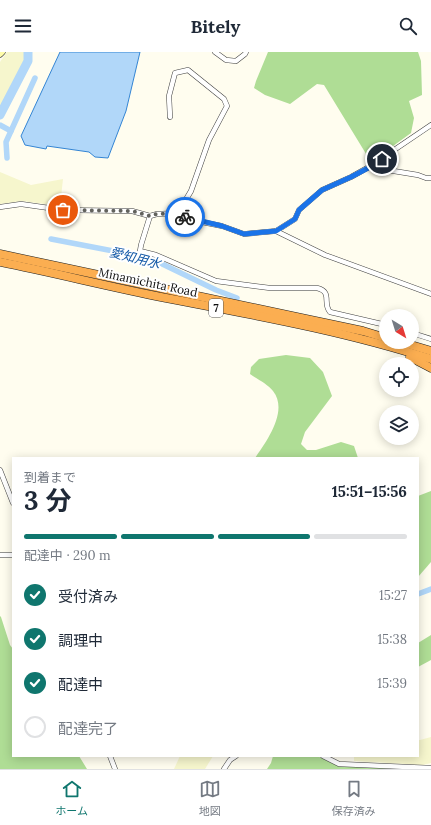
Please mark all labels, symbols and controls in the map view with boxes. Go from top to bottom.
icon: menu [12,15,34,37]
text: Bitely [190,15,241,38]
icon: search [397,15,419,37]
pin [365,142,399,176]
icon: home [371,148,393,170]
pin [46,193,80,227]
courier [165,197,205,237]
icon: bag [52,199,74,221]
icon: bike [174,206,196,228]
water label: 愛知用水 [108,243,164,273]
street label: Minamichita Road [97,264,199,300]
road number: 7 [209,299,223,317]
north arrow [379,309,419,349]
map controls [379,309,419,445]
button: locate [379,357,419,397]
button: layers [379,405,419,445]
text: 到着まで [24,469,76,486]
text: 15:51–15:56 [332,482,407,501]
text: 3 分 [24,484,71,517]
text: 配達中 · 290 m [24,547,111,564]
icon: check [24,584,46,606]
text: 受付済み [58,587,118,606]
text: 15:27 [379,587,407,604]
icon: check [24,628,46,650]
text: 調理中 [58,631,103,650]
text: 15:38 [377,631,407,648]
icon: check [24,672,46,694]
text: 配達中 [58,675,103,694]
text: 15:39 [377,675,407,692]
text: 配達完了 [58,719,118,738]
tab: ホーム [55,778,88,818]
tab: 地図 [199,778,221,818]
tab: 保存済み [332,778,376,818]

